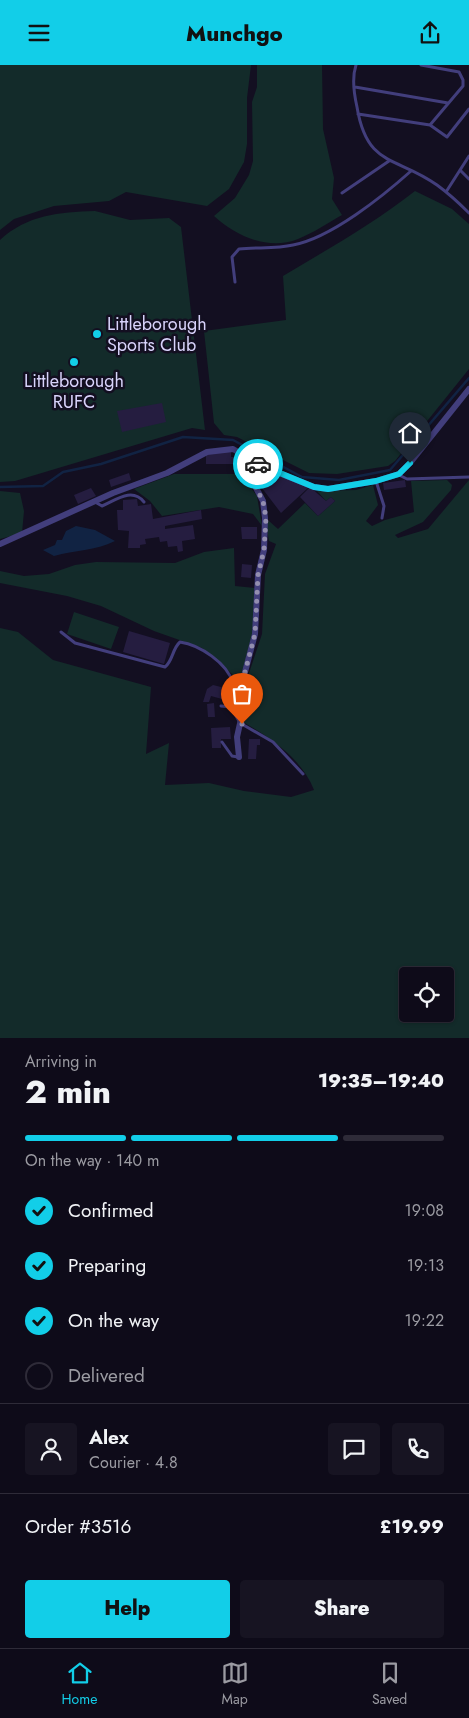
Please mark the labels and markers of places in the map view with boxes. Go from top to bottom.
place label: Littleborough Sports Club [107,311,207,358]
marker: Littleborough Sports Club [91,328,103,340]
marker: Littleborough RUFC [68,356,80,368]
place label: Littleborough RUFC [24,368,124,415]
pin [389,412,431,463]
pin [221,673,263,724]

